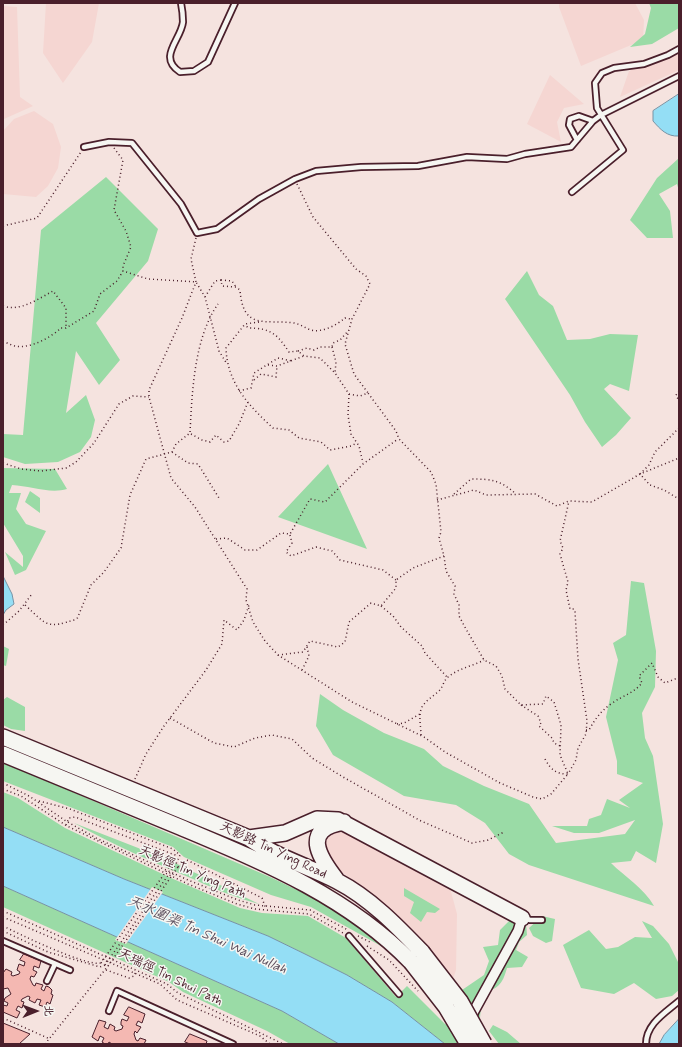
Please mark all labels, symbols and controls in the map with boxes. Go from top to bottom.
street label: 天影路 Tin Ying Road [217,819,329,883]
street label: 天影徑 Tin Ying Path [136,843,248,903]
water label: 天水圍渠 Tin Shui Wai Nullah [125,893,289,979]
street label: 天瑞徑 Tin Shui Path [115,946,225,1010]
north arrow [16,991,56,1031]
text: 北 [41,1005,55,1016]

